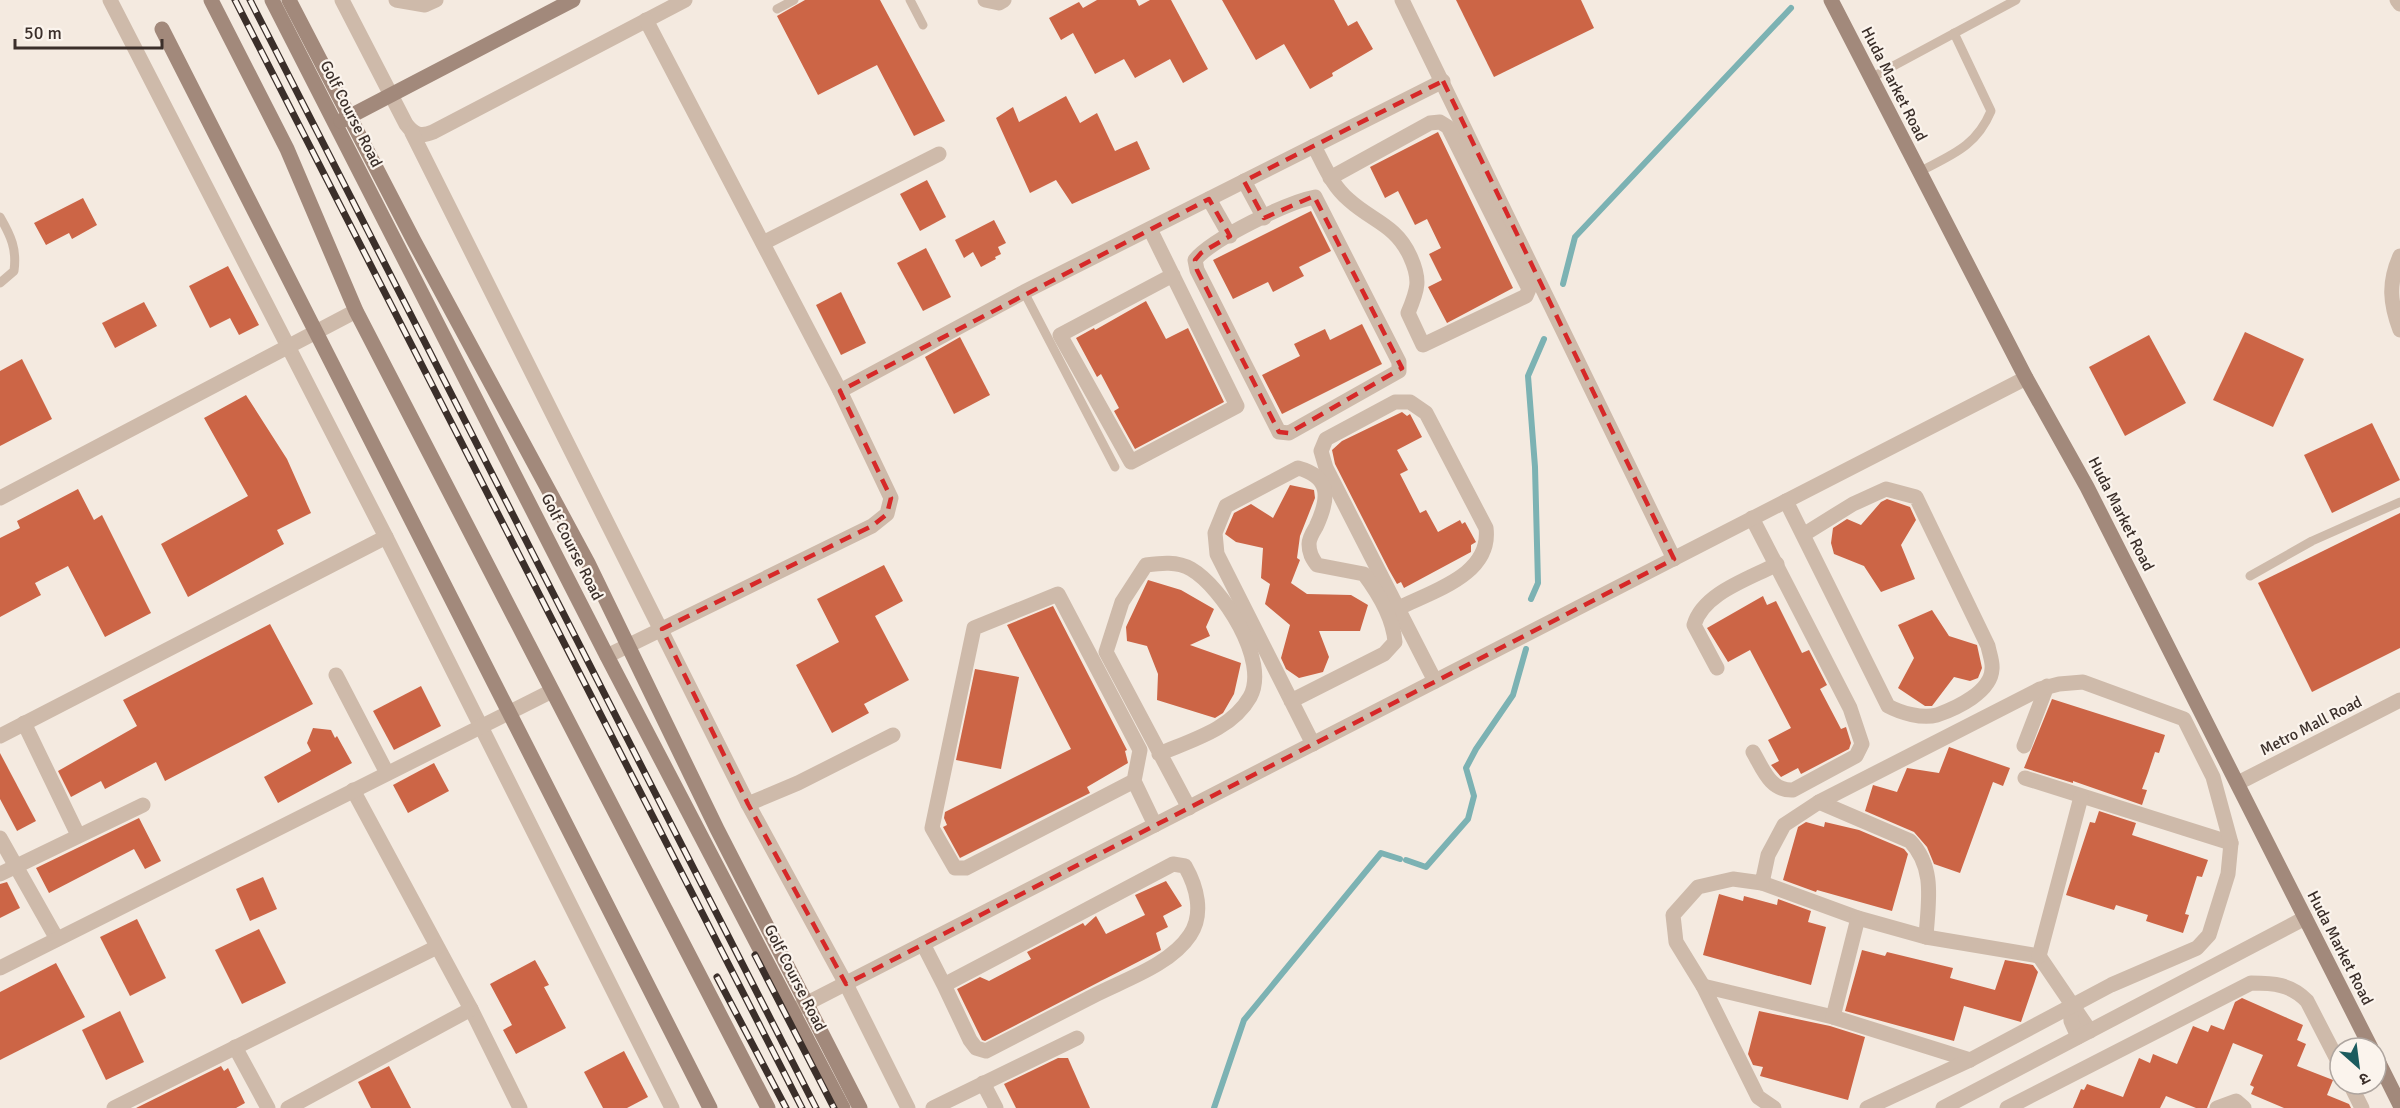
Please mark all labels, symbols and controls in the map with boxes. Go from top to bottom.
scale bar [15,12,162,50]
text: 50 m [24,22,62,44]
street label: Huda Market Road [1857,23,1931,145]
street label: Golf Course Road [315,57,387,171]
street label: Huda Market Road [2084,453,2158,575]
street label: Golf Course Road [536,490,608,604]
street label: Metro Mall Road [2257,692,2365,760]
street label: Huda Market Road [2303,887,2377,1009]
street label: Golf Course Road [759,921,831,1035]
north arrow [2328,1036,2388,1096]
text: उ [2355,1067,2373,1090]

